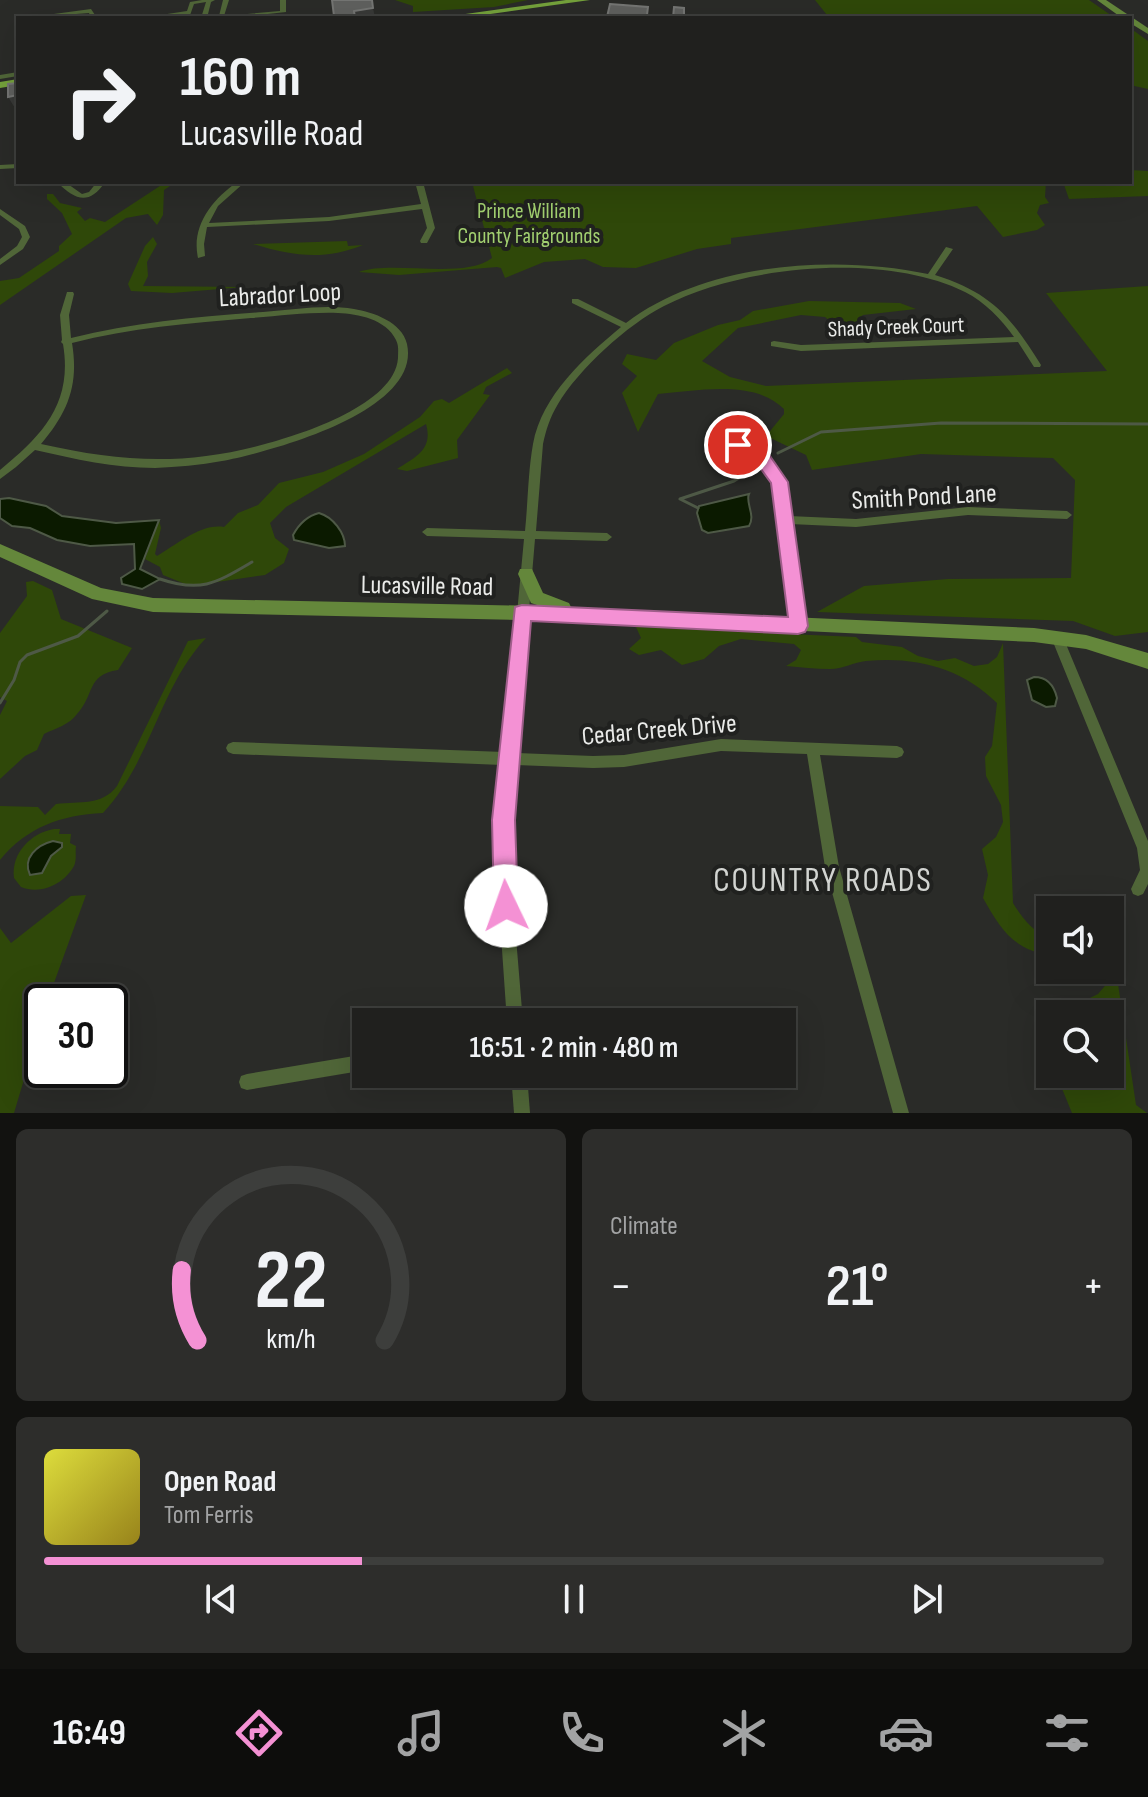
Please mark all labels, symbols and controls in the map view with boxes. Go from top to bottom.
text: 160 m [180,45,301,112]
icon: right [48,48,152,152]
text: Lucasville Road [180,113,363,156]
park label: Prince William County Fairgrounds [458,198,601,250]
street label: Labrador Loop [218,277,342,314]
street label: Shady Creek Court [827,312,965,343]
pin [704,411,772,479]
icon: arrive [716,423,760,467]
street label: Smith Pond Lane [851,478,997,517]
street label: Lucasville Road [361,570,493,603]
street label: Cedar Creek Drive [580,708,738,753]
district label: COUNTRY ROADS [713,860,933,901]
position arrow [464,864,548,948]
map controls [1036,896,1124,1088]
button: sound [1036,896,1124,984]
speed limit sign: 30 [24,984,128,1088]
button: search [1036,1000,1124,1088]
text: 16:51 · 2 min · 480 m [470,1030,678,1066]
text: Climate [610,1211,678,1242]
text: 22 [255,1232,327,1332]
text: 21° [825,1251,889,1323]
text: − [610,1260,632,1313]
text: + [1082,1260,1104,1313]
text: km/h [266,1322,316,1357]
text: Open Road [164,1464,276,1500]
text: Tom Ferris [164,1500,254,1531]
icon: previous [199,1577,243,1621]
icon: pause [552,1577,596,1621]
icon: next [905,1577,949,1621]
icon: directions [231,1705,287,1761]
icon: music [393,1705,449,1761]
icon: phone [554,1705,610,1761]
icon: climate [716,1705,772,1761]
icon: car [878,1705,934,1761]
icon: filters [1039,1705,1095,1761]
text: 16:49 [53,1712,126,1755]

